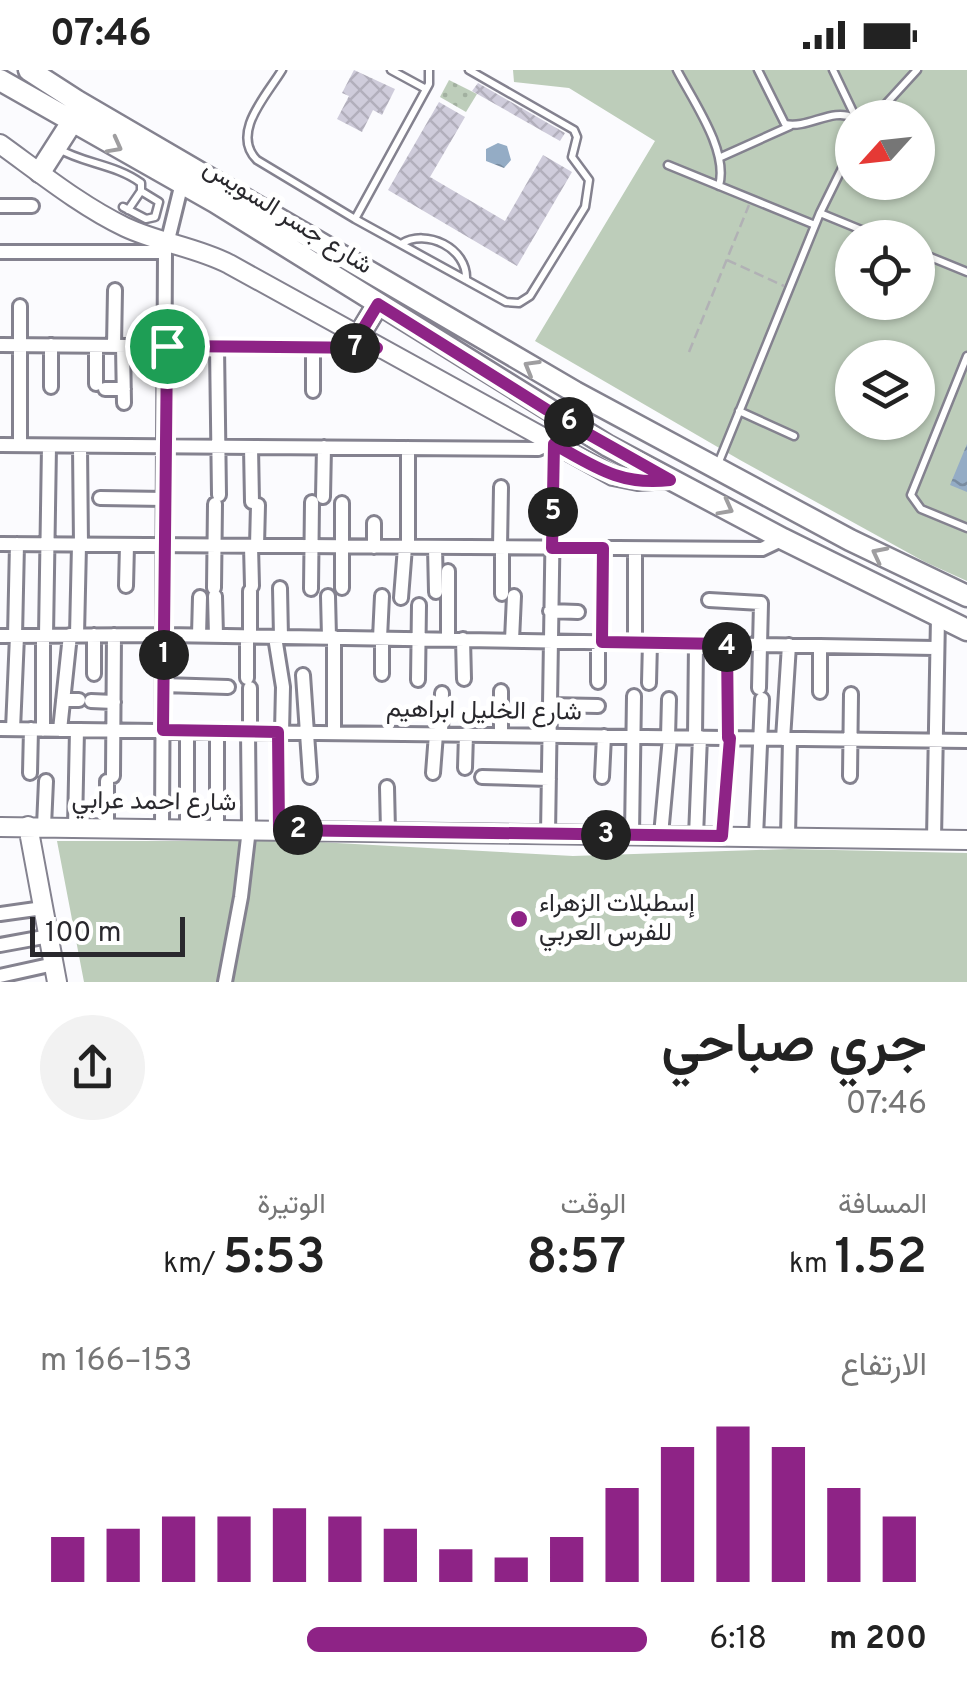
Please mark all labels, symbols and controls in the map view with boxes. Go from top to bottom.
text: 07:46 [50,11,152,60]
north arrow [835,100,935,200]
map controls [835,100,935,440]
one-way arrow [104,134,122,154]
street label: شارع جسر السويس [196,153,378,283]
button: locate [835,220,935,320]
pin [125,304,210,389]
icon: arrive [140,319,195,374]
pin: 7 [330,323,380,373]
text: 7 [347,330,363,366]
button: layers [835,340,935,440]
one-way arrow [524,359,542,379]
pin: 6 [544,397,594,447]
text: 6 [560,404,578,440]
pin: 5 [528,487,578,537]
text: 5 [544,494,562,530]
one-way arrow [715,495,733,515]
one-way arrow [871,547,889,566]
pin: 4 [702,622,752,672]
text: 4 [718,629,736,665]
pin: 1 [139,630,189,680]
text: 1 [158,637,170,673]
street label: شارع الخليل ابراهيم [386,694,582,730]
street label: شارع احمد عرابي [71,786,237,822]
pin: 2 [273,805,323,855]
pin: 3 [581,810,631,860]
text: 2 [289,812,307,848]
text: 3 [598,817,614,853]
place label: إسطبلات الزهراء للفرس العربي [539,889,695,952]
marker: إسطبلات الزهراء للفرس العربي [508,908,530,930]
scale bar [30,912,185,956]
text: 100 m [45,916,121,952]
text: جري صباحي [661,1012,927,1082]
button: share [40,1015,145,1120]
text: 07:46 [846,1085,927,1125]
text: الوتيرة [257,1188,326,1224]
text: الوقت [561,1188,626,1224]
text: المسافة [838,1188,927,1224]
text: 5:53 [222,1228,326,1291]
text: 8:57 [526,1228,626,1291]
text: 1.52 [834,1228,927,1291]
text: /km [163,1247,222,1283]
text: km [789,1247,834,1283]
text: 153–166 m [40,1342,192,1382]
text: الارتفاع [840,1347,927,1387]
text: 6:18 [709,1620,767,1660]
text: 200 m [829,1620,927,1660]

